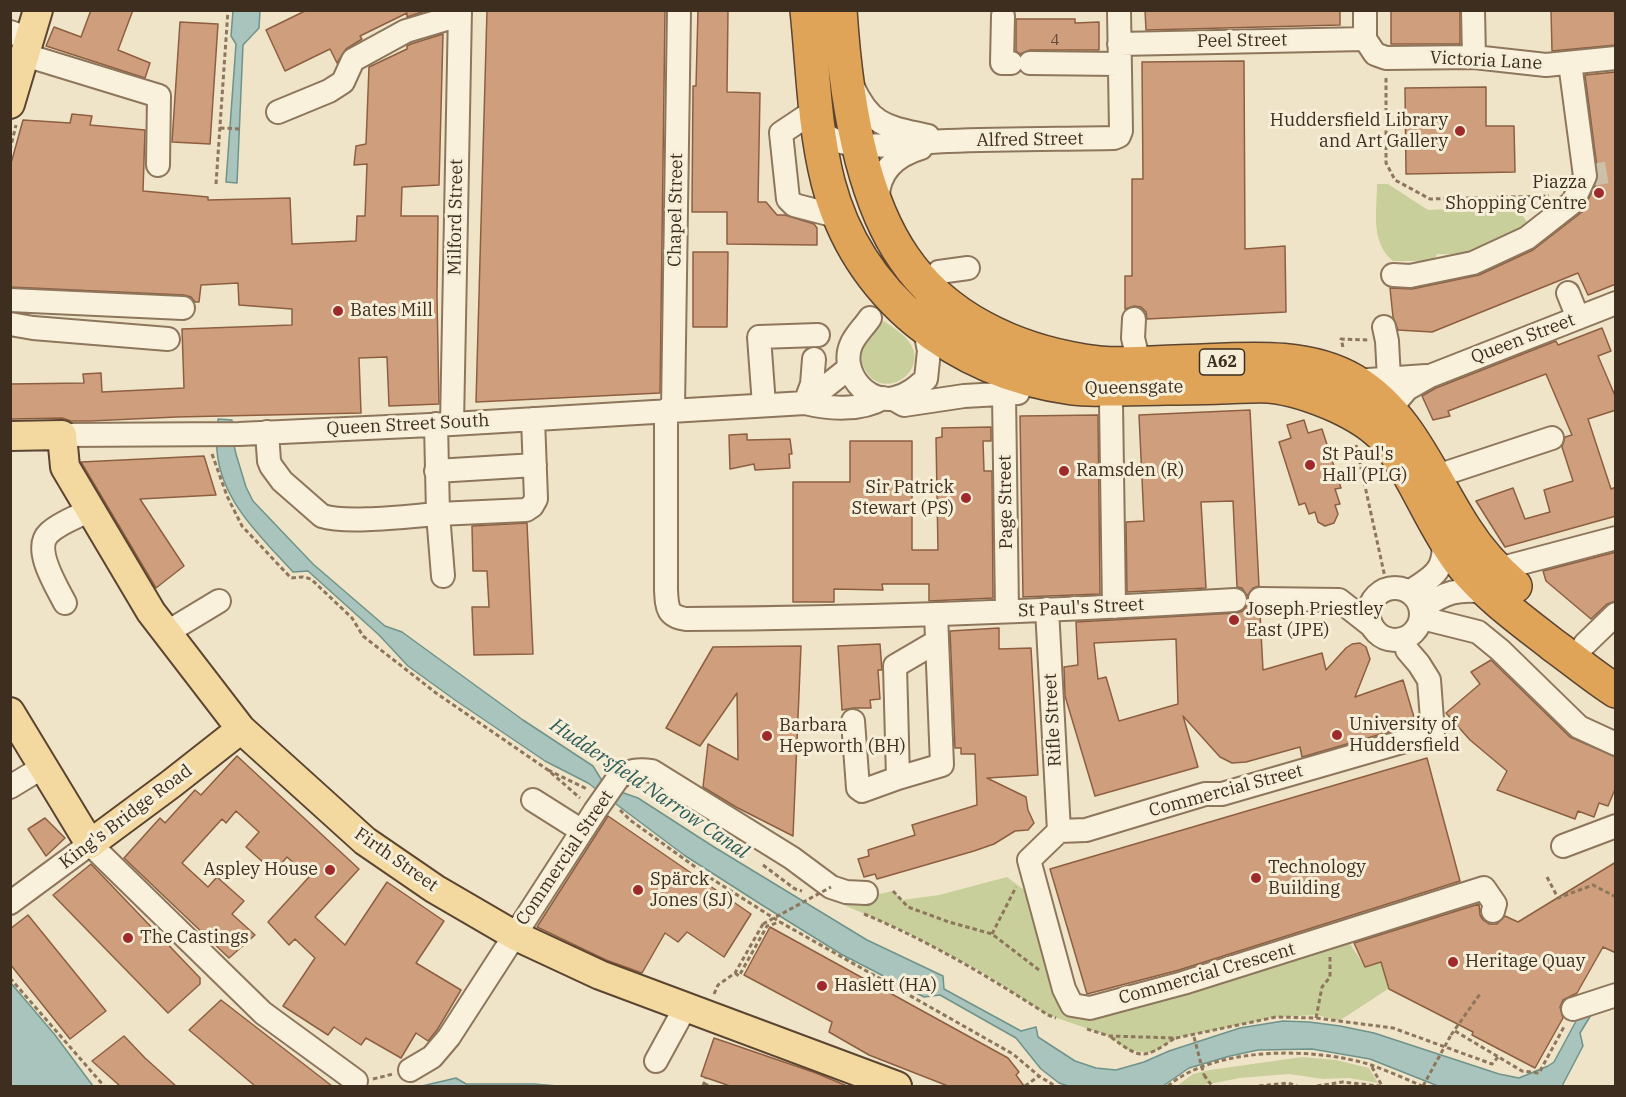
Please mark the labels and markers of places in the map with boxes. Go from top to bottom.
place label: Huddersfield Library and Art Gallery [1270,110,1448,152]
marker: Huddersfield Library and Art Gallery [1453,124,1467,138]
place label: Piazza Shopping Centre [1445,172,1587,214]
marker: Piazza Shopping Centre [1592,186,1606,200]
place label: Bates Mill [350,300,433,322]
marker: Bates Mill [331,304,345,318]
place label: St Paul's Hall (PLG) [1322,444,1407,486]
marker: St Paul's Hall (PLG) [1303,458,1317,472]
place label: Ramsden (R) [1076,460,1184,482]
marker: Ramsden (R) [1057,464,1071,478]
place label: Sir Patrick Stewart (PS) [852,477,954,520]
marker: Sir Patrick Stewart (PS) [959,491,973,505]
place label: Joseph Priestley East (JPE) [1246,599,1383,642]
marker: Joseph Priestley East (JPE) [1227,613,1241,627]
place label: University of Huddersfield [1349,714,1460,756]
place label: Barbara Hepworth (BH) [779,715,906,758]
marker: University of Huddersfield [1330,728,1344,742]
marker: Barbara Hepworth (BH) [760,729,774,743]
place label: Technology Building [1268,857,1366,900]
place label: Aspley House [203,859,318,881]
marker: Aspley House [323,863,337,877]
place label: Spärck Jones (SJ) [650,869,733,912]
marker: Technology Building [1249,871,1263,885]
marker: Spärck Jones (SJ) [631,883,645,897]
place label: The Castings [140,927,249,949]
marker: The Castings [121,931,135,945]
place label: Heritage Quay [1465,951,1585,973]
marker: Heritage Quay [1446,955,1460,969]
place label: Haslett (HA) [834,975,937,997]
marker: Haslett (HA) [815,979,829,993]

